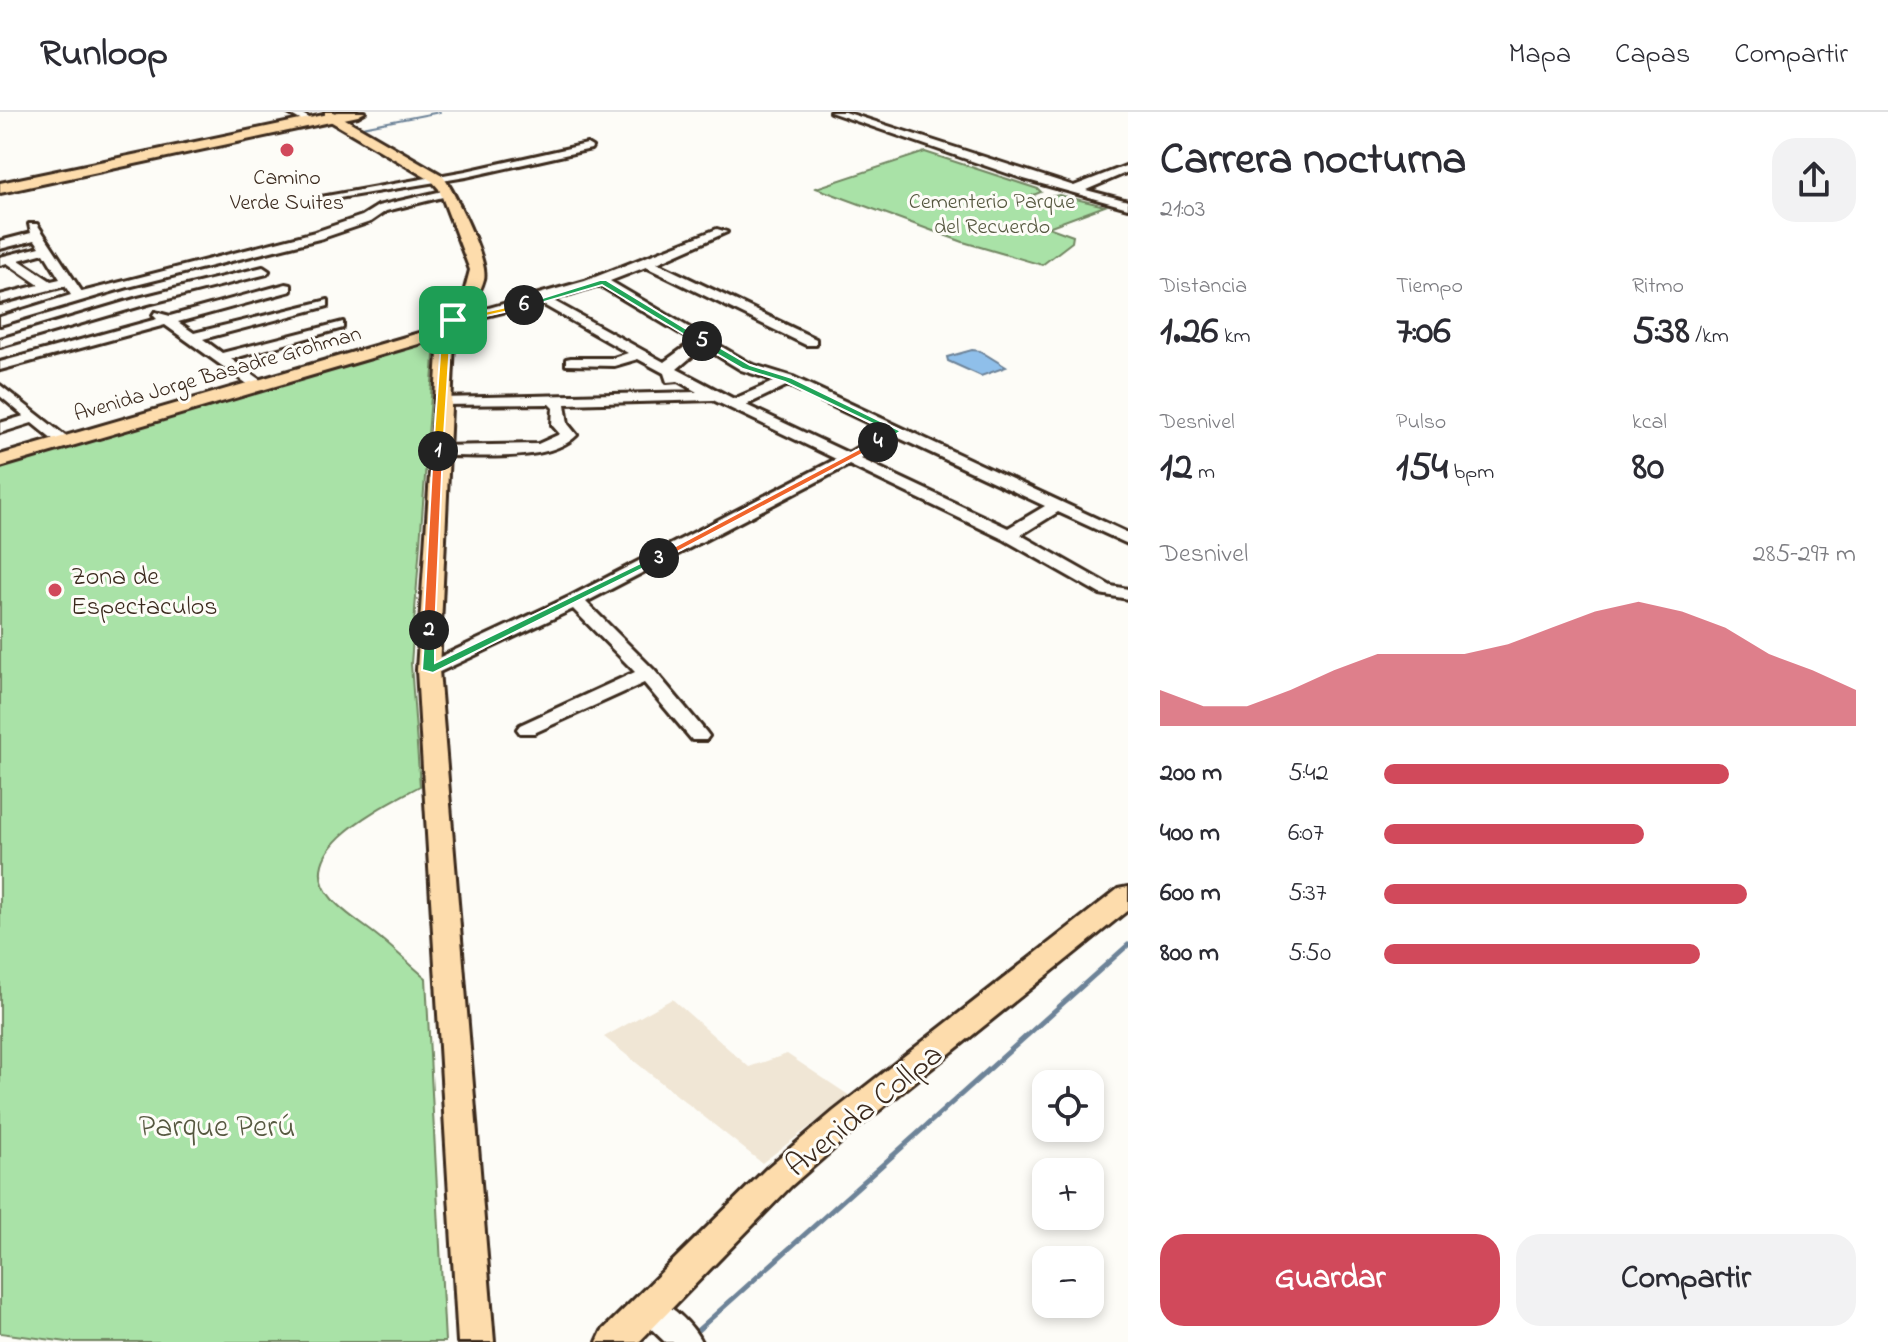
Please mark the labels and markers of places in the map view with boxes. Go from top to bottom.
marker: Camino Verde Suites [278,141,296,159]
place label: Camino Verde Suites [229,163,344,220]
pin: 6 [504,285,544,325]
pin [419,286,487,354]
pin: 5 [682,321,722,361]
pin: 4 [858,422,898,462]
pin: 1 [418,431,458,471]
pin: 3 [639,538,679,578]
place label: Zona de Espectaculos [71,559,218,627]
marker: Zona de Espectaculos [46,581,64,599]
pin: 2 [409,610,449,650]

